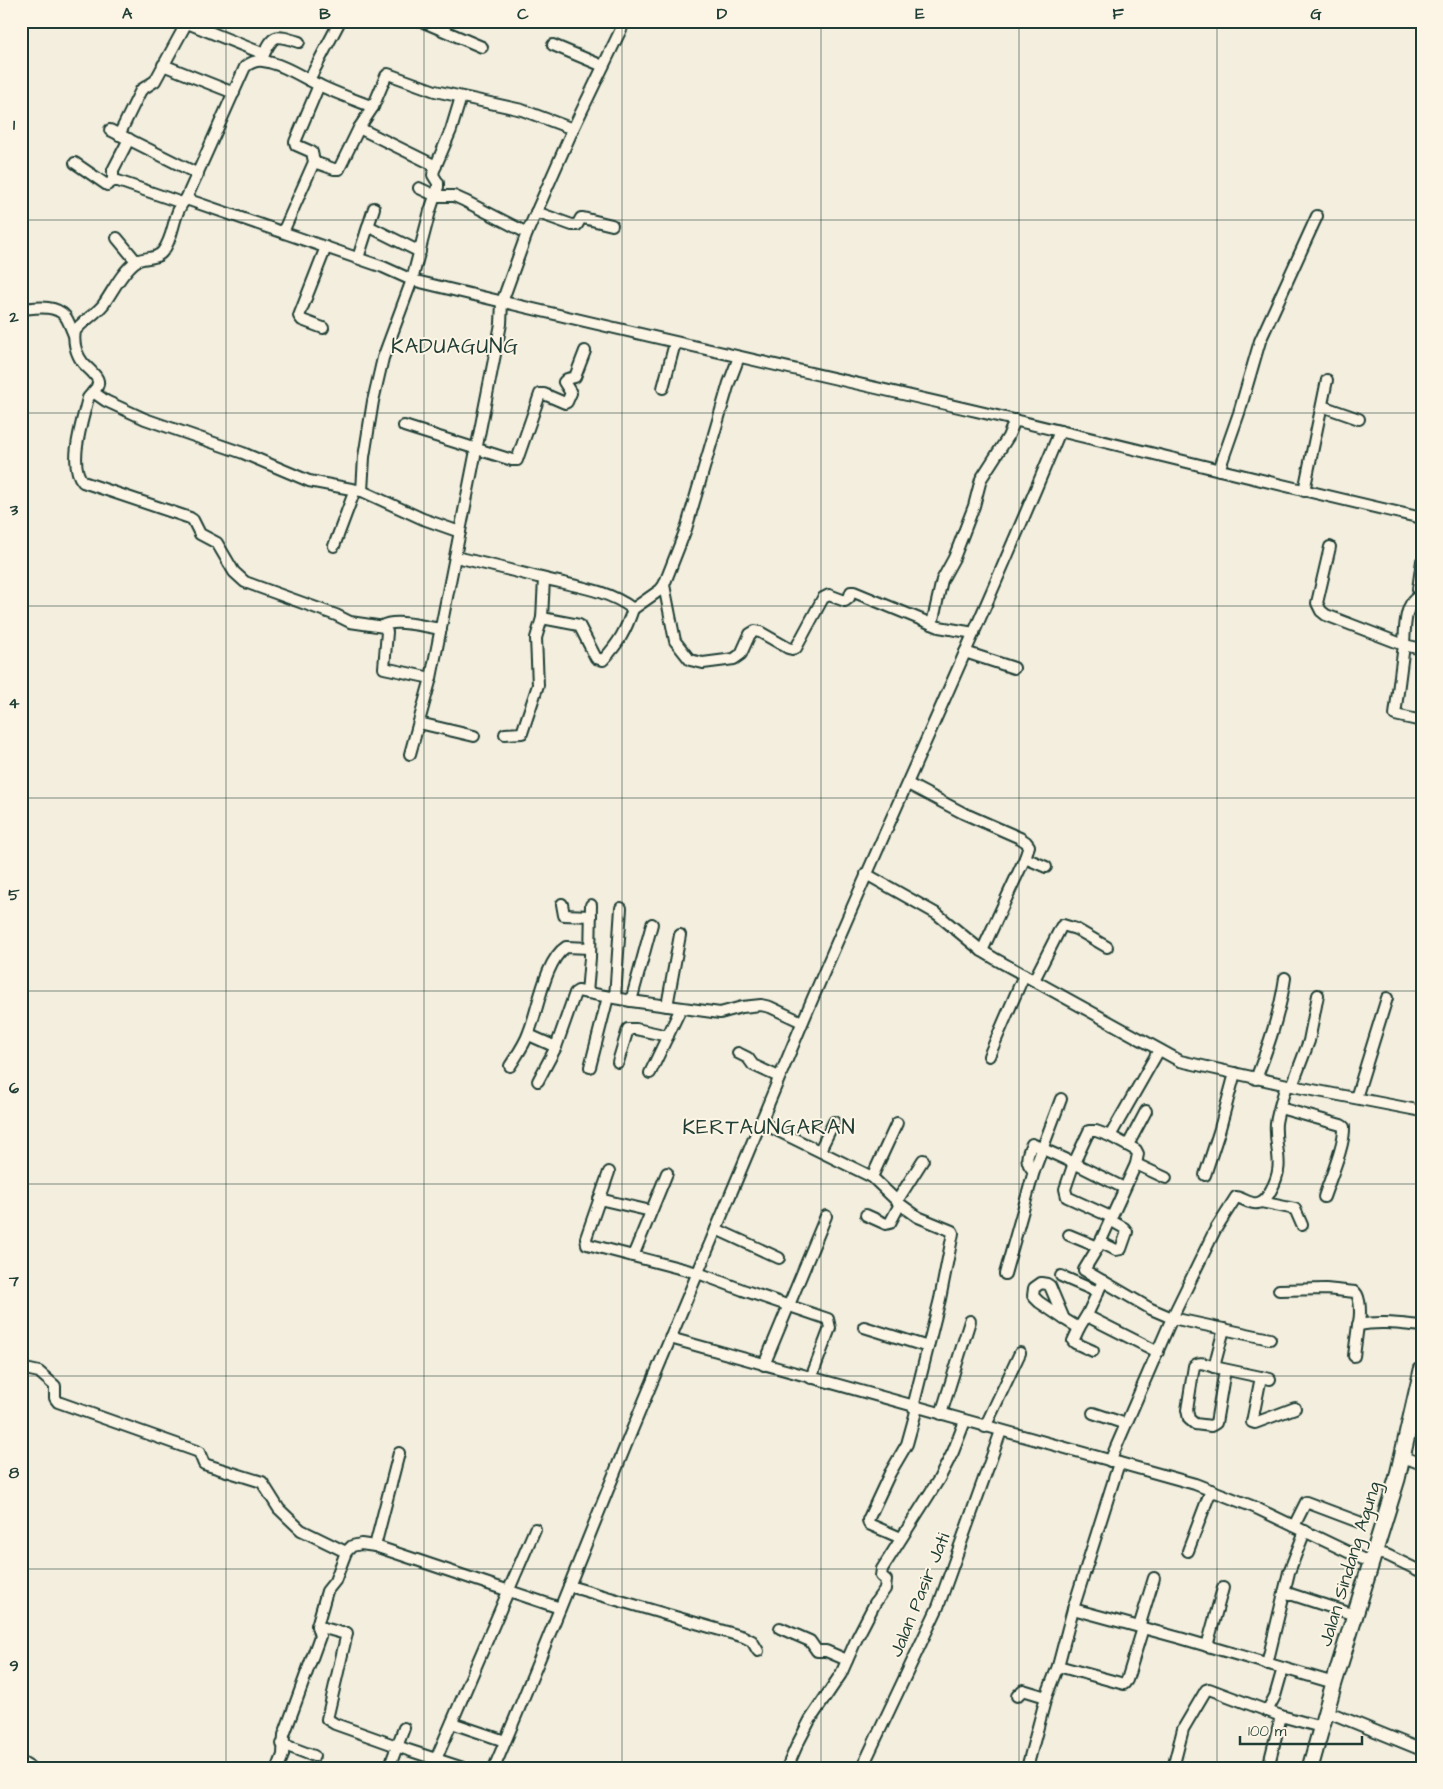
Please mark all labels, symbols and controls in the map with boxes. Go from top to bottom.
text: A [122,3,133,25]
text: B [319,3,331,25]
text: C [517,3,529,25]
text: D [717,3,728,25]
text: E [915,3,925,25]
text: F [1112,3,1124,25]
text: G [1310,3,1322,25]
text: 1 [13,114,16,136]
text: 2 [8,306,19,328]
district label: KADUAGUNG [391,332,519,361]
text: 3 [9,499,19,521]
text: 4 [9,692,20,714]
text: 5 [8,884,20,906]
text: 6 [9,1077,19,1099]
district label: KERTAUNGARAN [682,1113,856,1142]
text: 7 [8,1270,19,1292]
text: 8 [9,1462,20,1484]
street label: Jalan Sindang Agung [1312,1478,1389,1650]
street label: Jalan Pasir Jati [883,1529,957,1661]
text: 9 [9,1655,19,1677]
scale bar [1240,1714,1363,1746]
text: 100 m [1248,1721,1287,1742]

